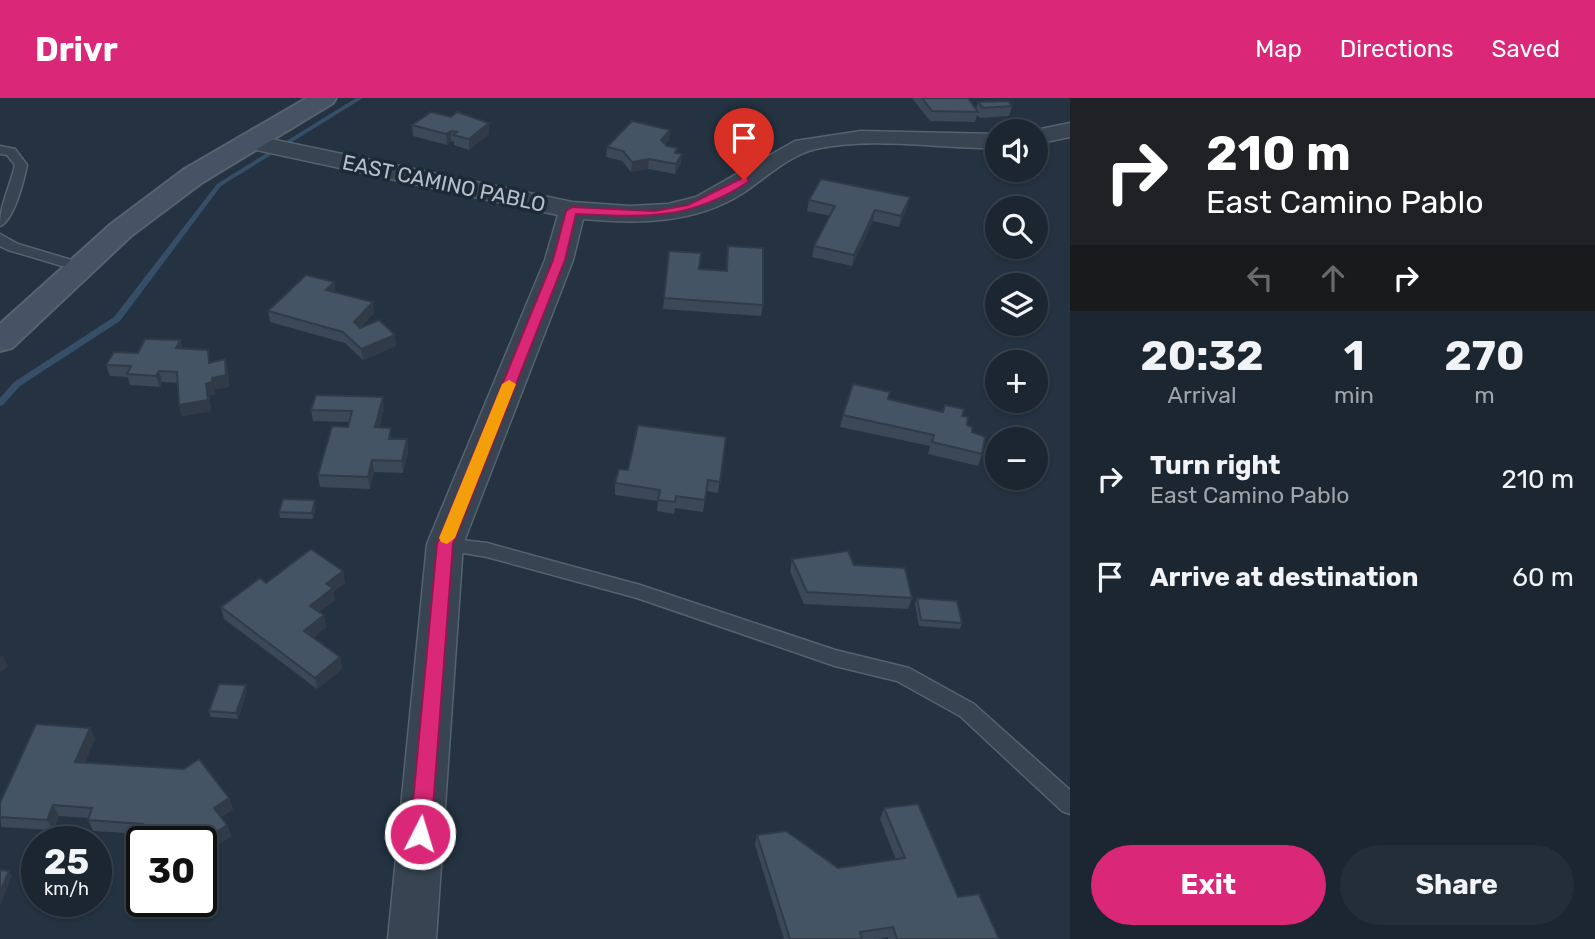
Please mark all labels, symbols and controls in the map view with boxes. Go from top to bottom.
text: Drivr [35,30,118,69]
text: Map [1255,35,1302,63]
text: Directions [1340,35,1453,63]
text: Saved [1491,35,1560,63]
pin [714,108,774,180]
icon: arrive [725,119,763,157]
map controls [985,119,1048,490]
button: sound [985,119,1048,182]
text: 210 m [1206,124,1351,182]
icon: right [1091,126,1182,217]
street label: EAST CAMINO PABLO [340,149,548,217]
text: East Camino Pablo [1206,183,1484,221]
button: search [985,196,1048,259]
icon: left [1241,259,1279,297]
icon: ahead [1314,259,1352,297]
icon: right [1387,259,1425,297]
button: layers [985,273,1048,336]
text: 20:32 [1141,331,1264,381]
text: 1 [1344,331,1365,381]
text: 270 [1445,331,1525,381]
button: + [985,350,1048,413]
text: Arrival [1168,381,1237,409]
text: min [1334,381,1374,409]
text: m [1474,381,1495,409]
button: − [985,427,1048,490]
text: Turn right [1150,450,1280,481]
icon: right [1091,460,1129,498]
text: 210 m [1502,464,1574,495]
text: East Camino Pablo [1150,481,1350,509]
icon: arrive [1091,558,1129,596]
text: Arrive at destination [1150,562,1418,593]
text: 60 m [1512,562,1574,593]
position arrow [383,797,457,871]
speed limit sign: 30 [126,826,217,917]
text: 25 [44,841,89,883]
button: Exit [1091,845,1326,925]
button: Share [1340,845,1574,925]
text: km/h [44,878,89,900]

